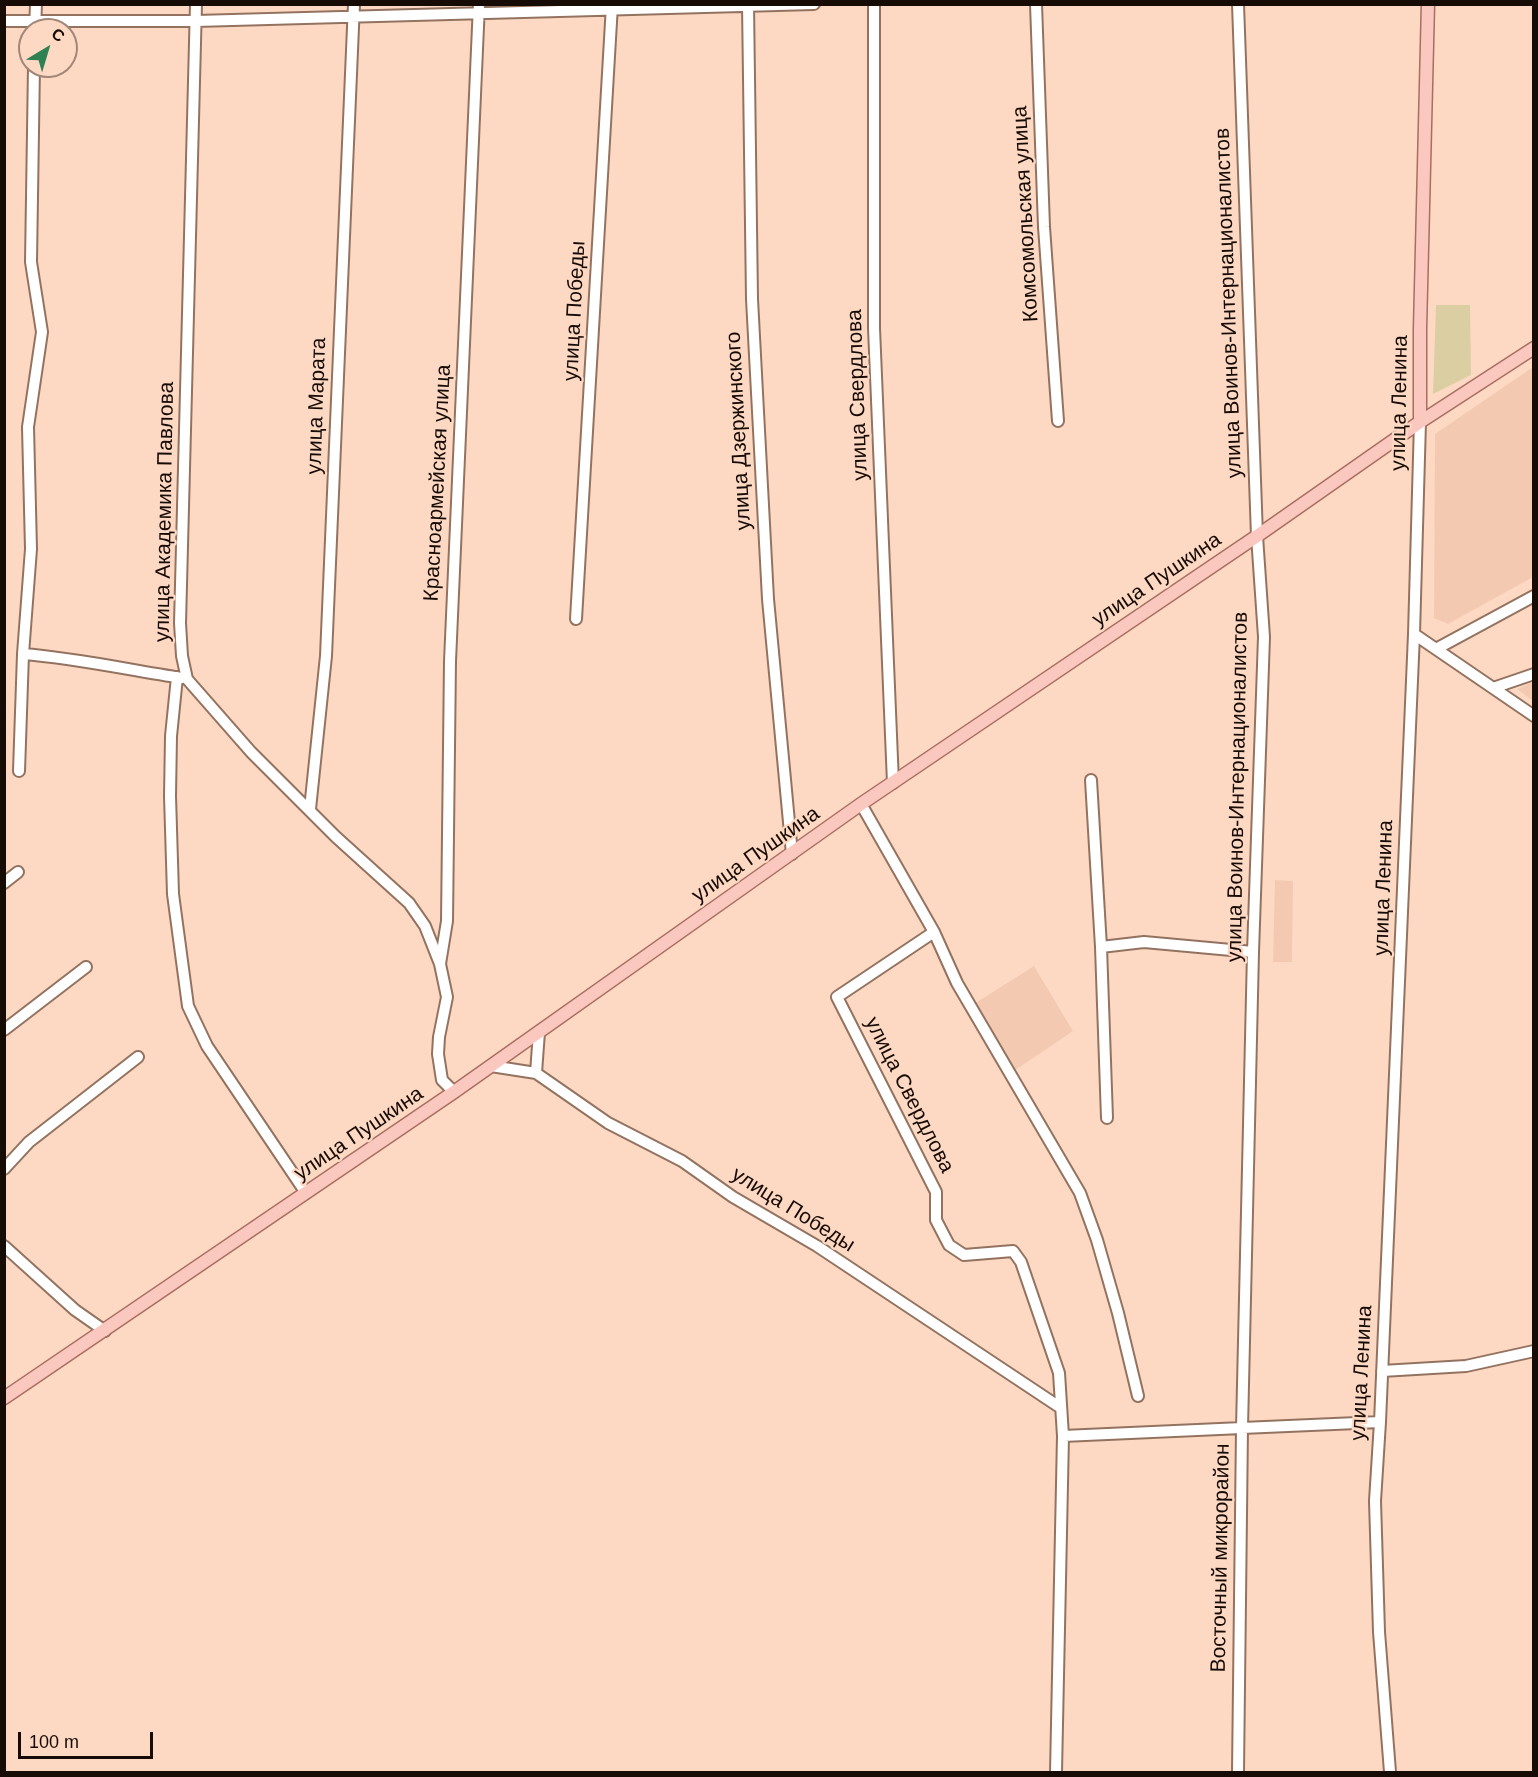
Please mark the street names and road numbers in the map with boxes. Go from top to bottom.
street label: Комсомольская улица [1008,105,1044,323]
street label: улица Воинов-Интернационалистов [1210,127,1248,479]
street label: улица Победы [559,240,591,382]
street label: улица Свердлова [842,309,874,481]
street label: улица Дзержинского [721,331,757,531]
street label: улица Ленина [1386,335,1414,471]
street label: улица Марата [302,337,332,475]
street label: Красноармейская улица [419,364,457,602]
street label: улица Академика Павлова [150,382,180,642]
street label: улица Пушкина [1088,528,1226,632]
street label: улица Воинов-Интернационалистов [1222,612,1254,962]
street label: улица Пушкина [687,802,825,908]
street label: улица Ленина [1369,820,1399,956]
street label: улица Свердлова [859,1013,959,1177]
street label: улица Пушкина [290,1082,428,1186]
street label: улица Победы [727,1162,859,1258]
street label: улица Ленина [1346,1305,1378,1441]
street label: Восточный микрорайон [1206,1443,1236,1673]

